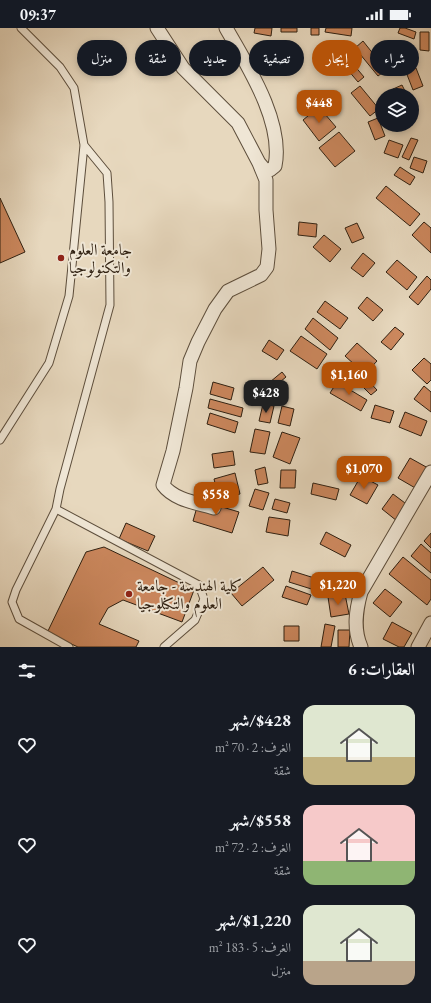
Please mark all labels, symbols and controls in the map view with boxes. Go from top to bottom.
text: 09:37 [20,5,56,24]
chip: منزل [77,40,127,76]
chip: شقة [135,40,181,76]
chip: جديد [189,40,241,76]
chip: تصفية [249,40,304,76]
chip: إيجار [312,40,362,76]
chip: شراء [370,40,419,76]
map controls [375,88,419,132]
button: layers [375,88,419,132]
pin: $448 [295,90,343,124]
text: $448 [306,94,332,111]
place label: جامعة العلوم والتكنولوجيا [69,239,132,278]
marker: جامعة العلوم والتكنولوجيا [56,253,66,263]
pin: $1,160 [316,362,382,396]
text: $1,160 [331,366,367,383]
pin: $428 [242,380,290,414]
text: $428 [253,384,279,401]
pin: $1,070 [331,456,397,490]
text: $1,070 [346,460,382,477]
pin: $558 [192,482,240,516]
text: $558 [203,486,229,503]
pin: $1,220 [305,572,371,606]
place label: كلية الهندسة - جامعة العلوم والتكنلوجيا [137,575,242,618]
text: $1,220 [320,576,356,593]
marker: كلية الهندسة - جامعة العلوم والتكنلوجيا [124,589,134,599]
text: العقارات: 6 [348,658,415,680]
icon: filters [16,660,38,682]
text: $428/شهر [230,709,291,731]
icon: home [335,721,383,769]
icon: heart [16,734,38,756]
text: الغرف: 2 · 70 m² [215,739,291,756]
text: شقة [274,762,291,779]
text: $558/شهر [230,809,291,831]
icon: home [335,821,383,869]
icon: heart [16,834,38,856]
text: الغرف: 2 · 72 m² [215,839,291,856]
text: شقة [274,862,291,879]
text: $1,220/شهر [217,909,291,931]
icon: home [335,921,383,969]
icon: heart [16,934,38,956]
text: الغرف: 5 · 183 m² [209,939,291,956]
text: منزل [271,962,291,979]

